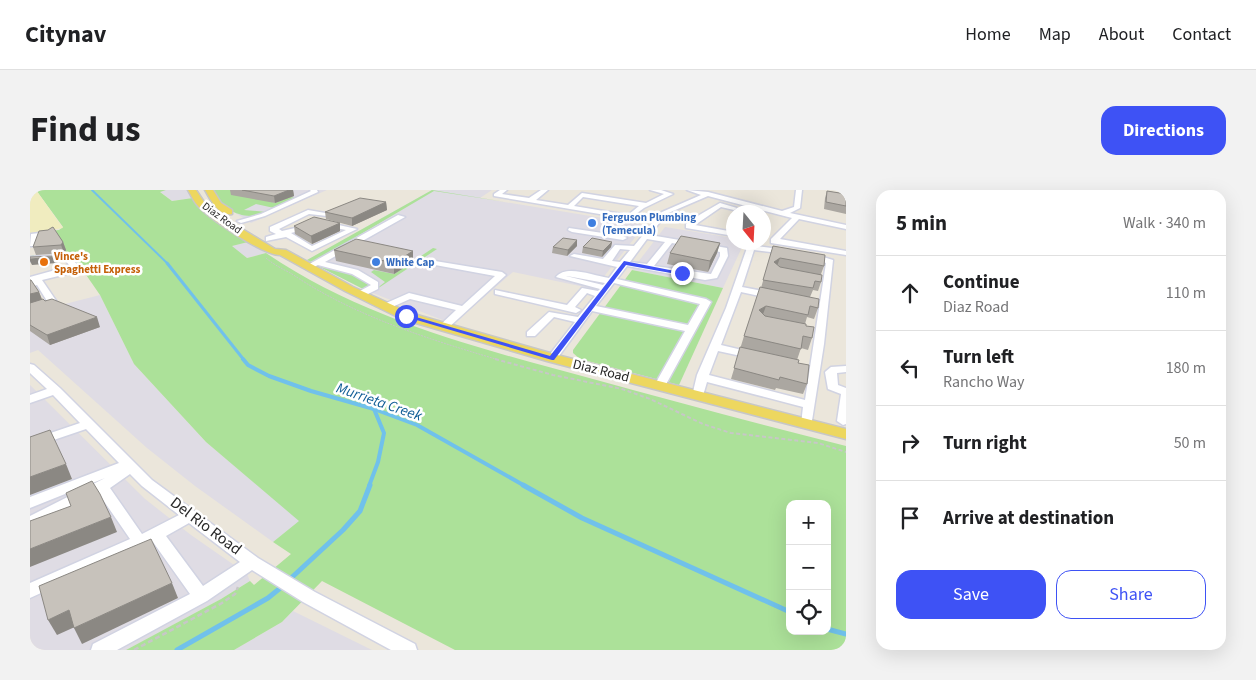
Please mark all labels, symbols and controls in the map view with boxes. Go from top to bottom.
text: Citynav [25,17,106,52]
text: Home [965,22,1011,47]
text: Map [1039,22,1071,47]
text: About [1099,22,1144,47]
text: Contact [1172,22,1231,47]
text: Find us [30,105,140,155]
button: Directions [1101,106,1226,155]
street label: Diaz Road [199,199,245,237]
north arrow [726,205,771,250]
text: 5 min [896,208,947,238]
place label: Ferguson Plumbing (Temecula) [602,210,696,238]
text: Walk · 340 m [1123,212,1206,234]
marker: Ferguson Plumbing (Temecula) [586,217,598,229]
place label: Vince's Spaghetti Express [53,249,141,277]
place label: White Cap [386,255,435,270]
marker: Vince's Spaghetti Express [38,256,50,268]
marker: White Cap [370,256,382,268]
route end [671,262,694,285]
text: Continue [943,269,1020,296]
icon: ahead [896,279,924,307]
text: 110 m [1166,282,1206,304]
text: Diaz Road [943,296,1009,318]
route start [395,305,418,328]
text: Turn left [943,344,1014,371]
street label: Diaz Road [570,354,632,388]
icon: left [896,354,924,382]
text: 180 m [1166,357,1206,379]
text: Rancho Way [943,371,1025,393]
water label: Murrieta Creek [333,377,426,427]
icon: right [896,429,924,457]
text: Turn right [943,430,1027,457]
text: 50 m [1174,432,1206,454]
street label: Del Rio Road [166,492,246,560]
map controls [786,500,831,635]
button: + [786,500,831,545]
icon: arrive [896,504,924,532]
text: Arrive at destination [943,505,1114,532]
button: − [786,545,831,590]
button: Save [896,570,1046,619]
button: Share [1056,570,1206,619]
button: locate [786,590,831,635]

